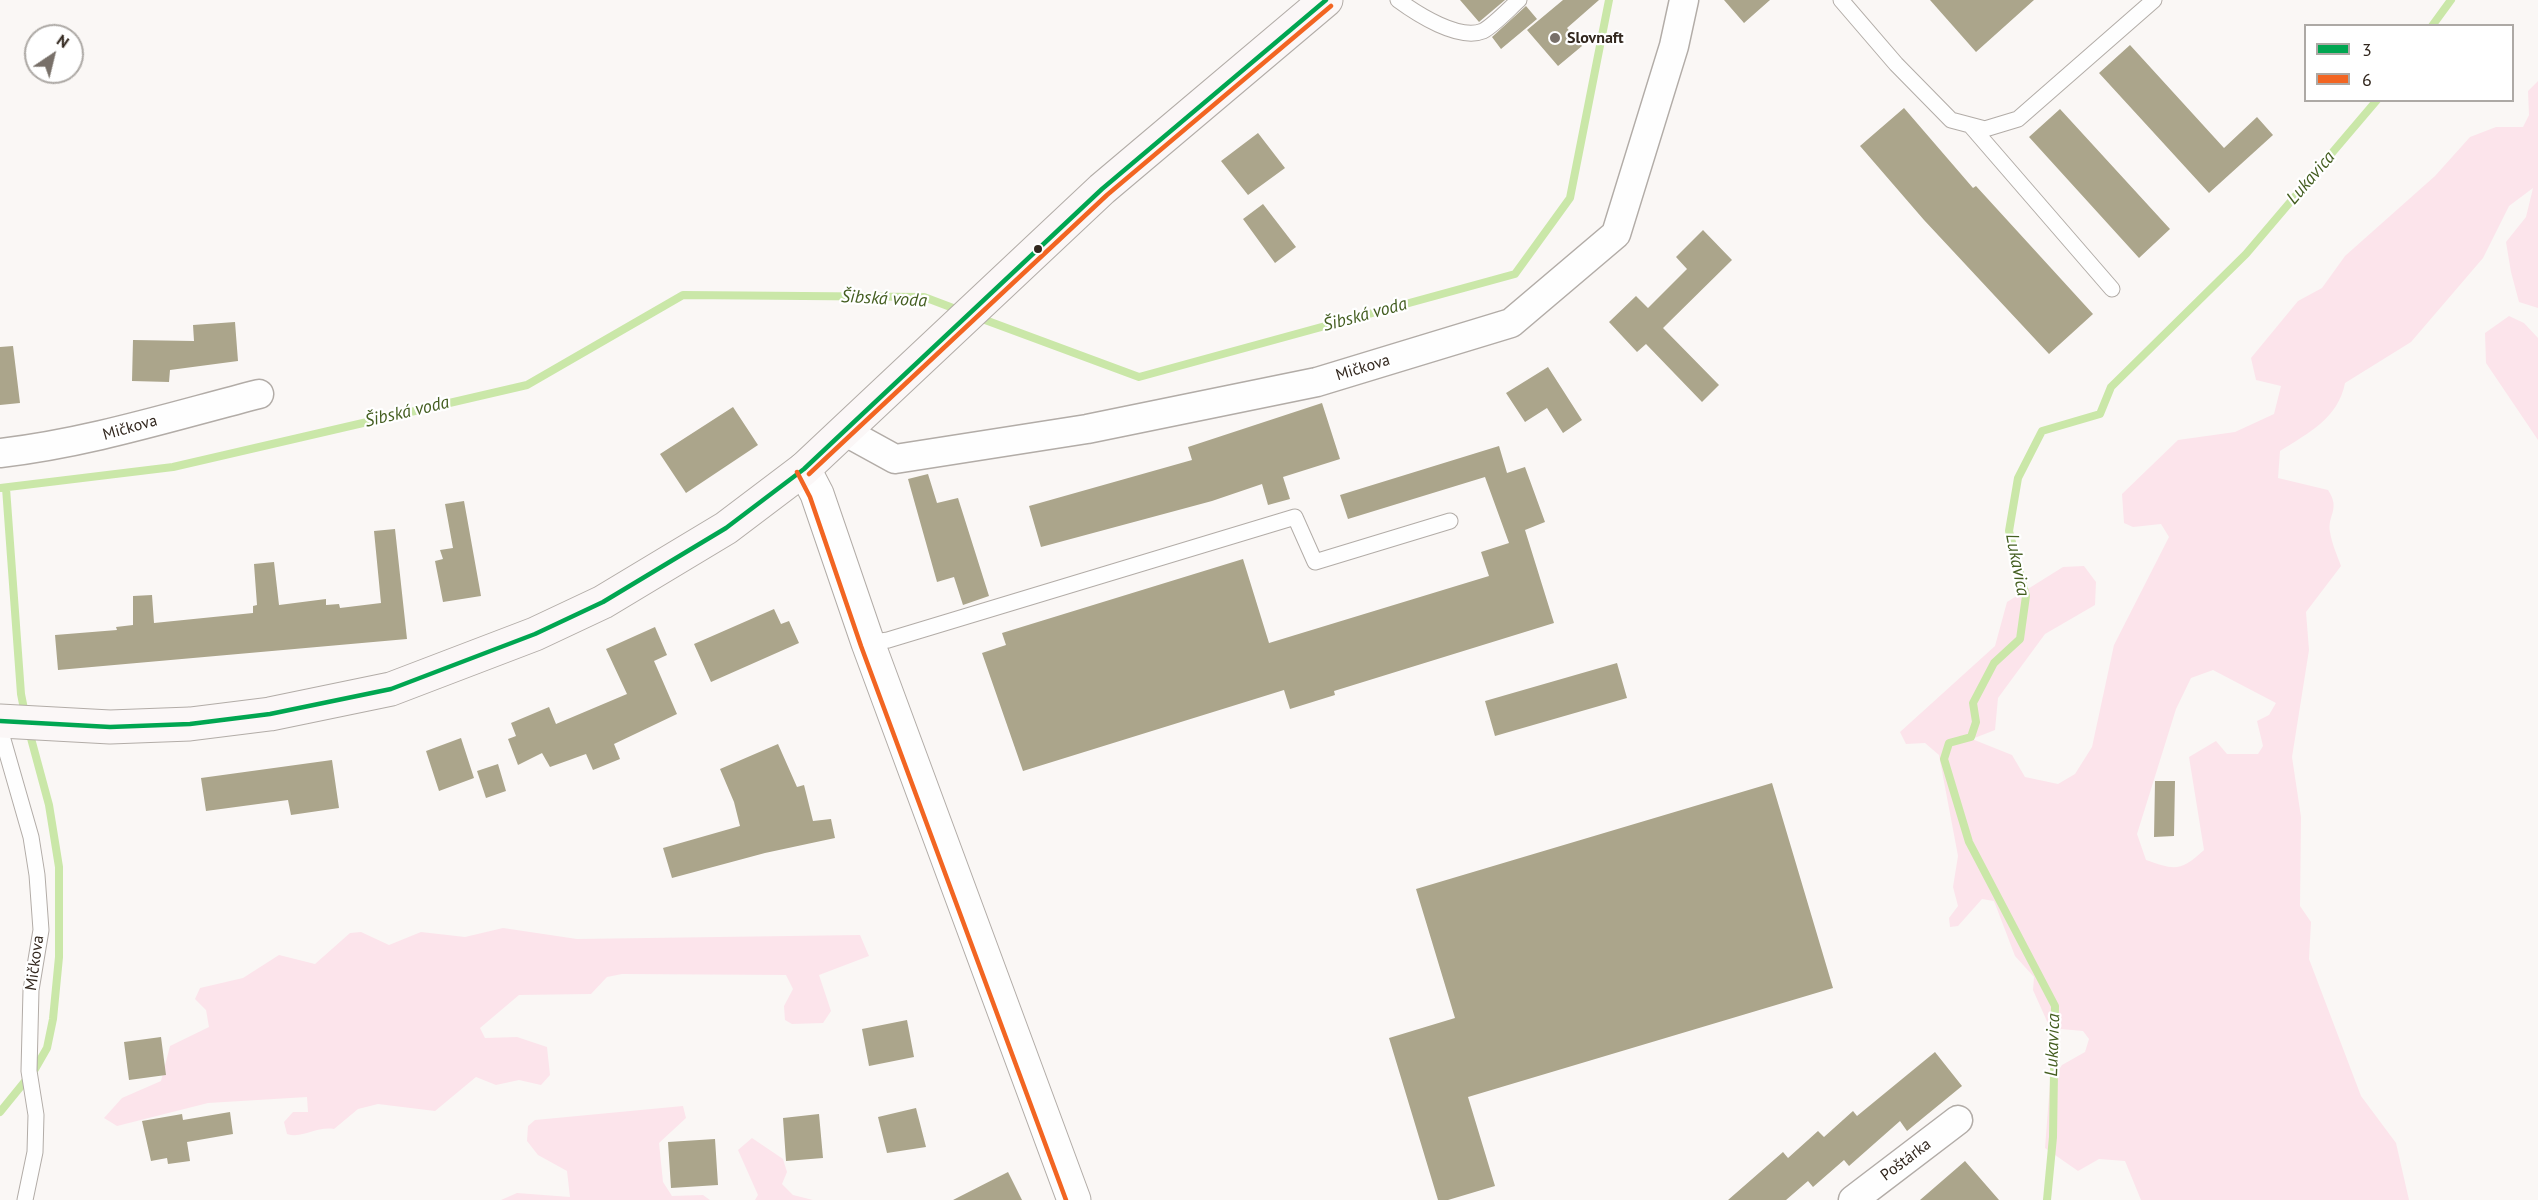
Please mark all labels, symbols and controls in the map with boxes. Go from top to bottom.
north arrow [24,24,84,84]
legend [2304,24,2514,102]
place label: Slovnaft [1567,28,1623,48]
text: N [53,30,73,52]
marker: Slovnaft [1548,31,1562,45]
text: 3 [2362,38,2372,61]
text: 6 [2362,68,2372,91]
water label: Lukavica [2282,147,2340,209]
unlabelled marker [1032,243,1044,255]
water label: Šibská voda [840,286,928,312]
water label: Šibská voda [1321,293,1409,337]
street label: Mičkova [1334,351,1392,385]
water label: Šibská voda [363,392,451,432]
street label: Mičkova [101,411,159,445]
water label: Lukavica [2000,532,2034,598]
street label: Mičkova [22,934,48,992]
water label: Lukavica [2041,1013,2065,1077]
street label: Poštárka [1877,1135,1935,1185]

